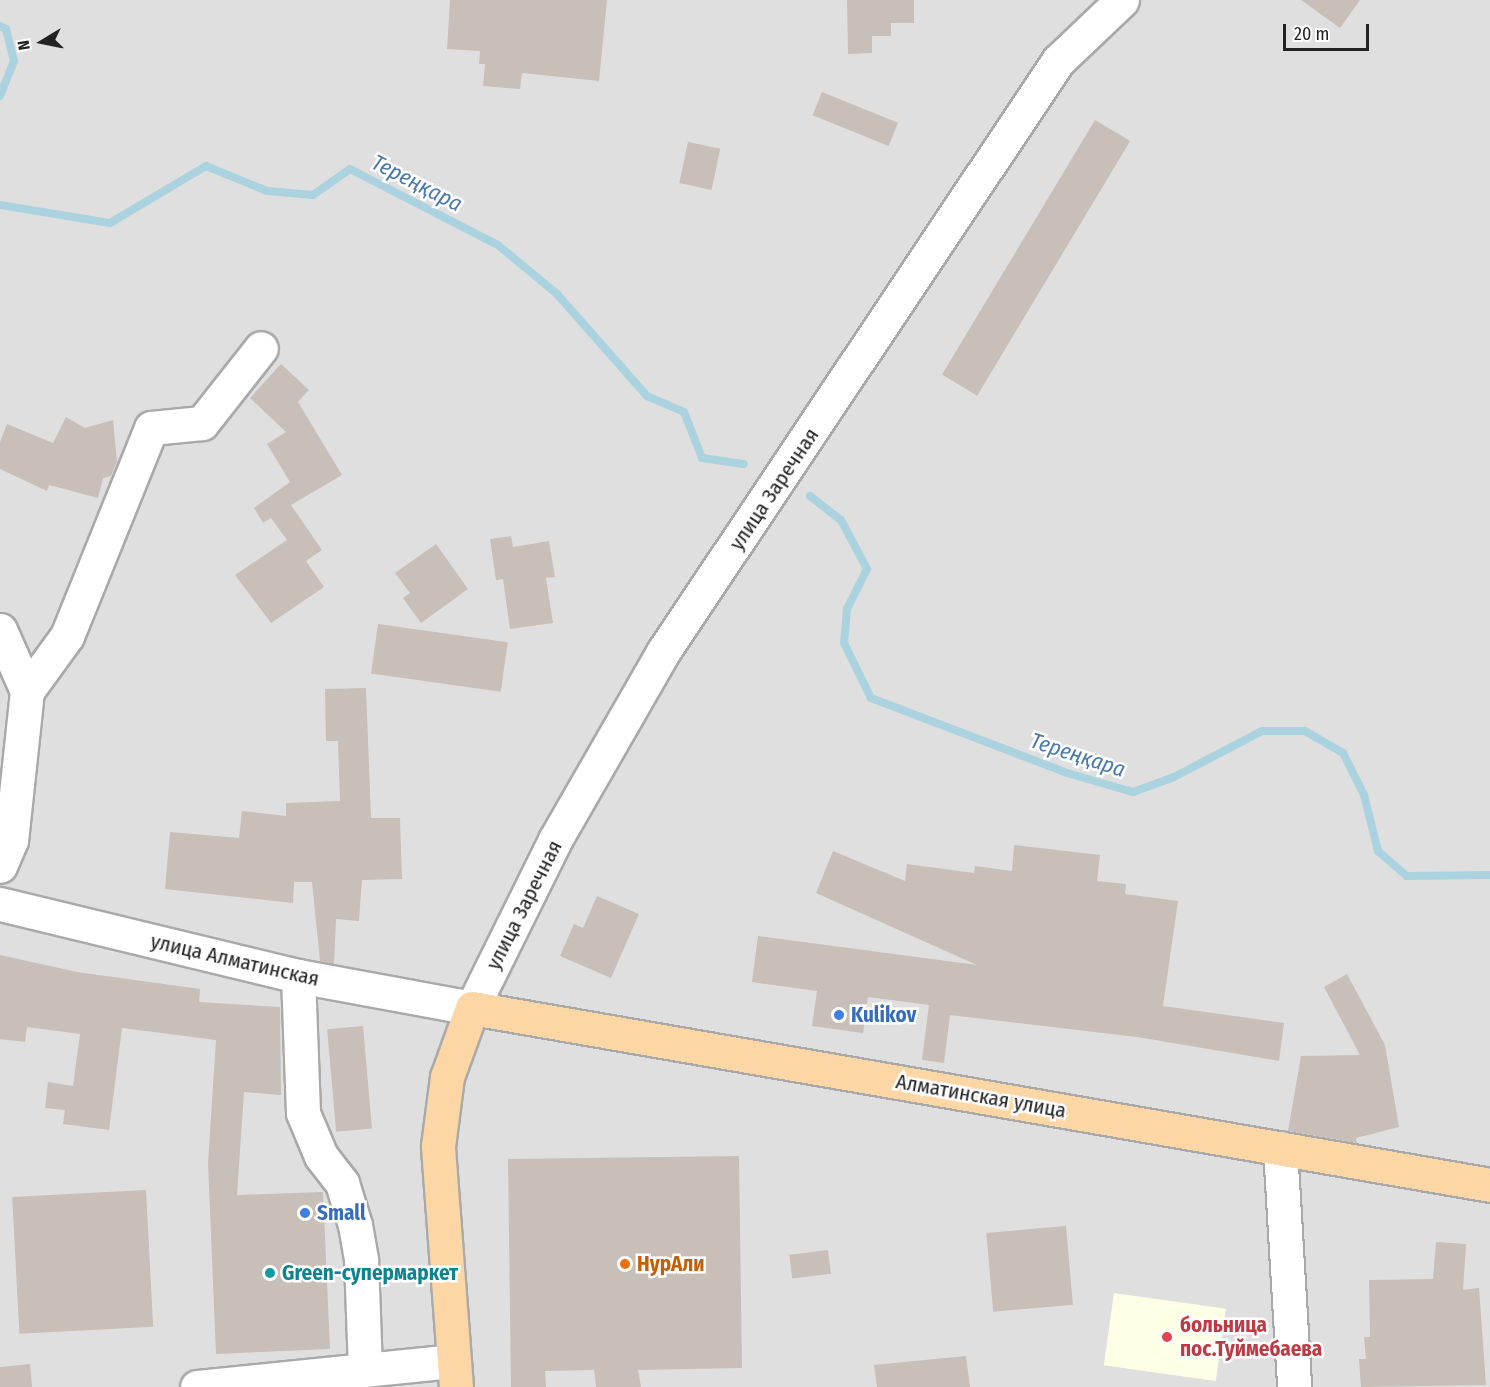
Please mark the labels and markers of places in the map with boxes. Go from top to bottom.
place label: Kulikov [851,1002,916,1028]
marker: Kulikov [832,1008,846,1022]
place label: Small [317,1200,366,1226]
marker: Small [298,1206,312,1220]
place label: НурАли [637,1251,704,1277]
marker: НурАли [618,1257,632,1271]
place label: Green-супермаркет [282,1260,458,1286]
marker: Green-супермаркет [263,1266,277,1280]
place label: больница пос.Туймебаева [1180,1312,1322,1362]
marker: больница пос.Туймебаева [1158,1328,1176,1346]

